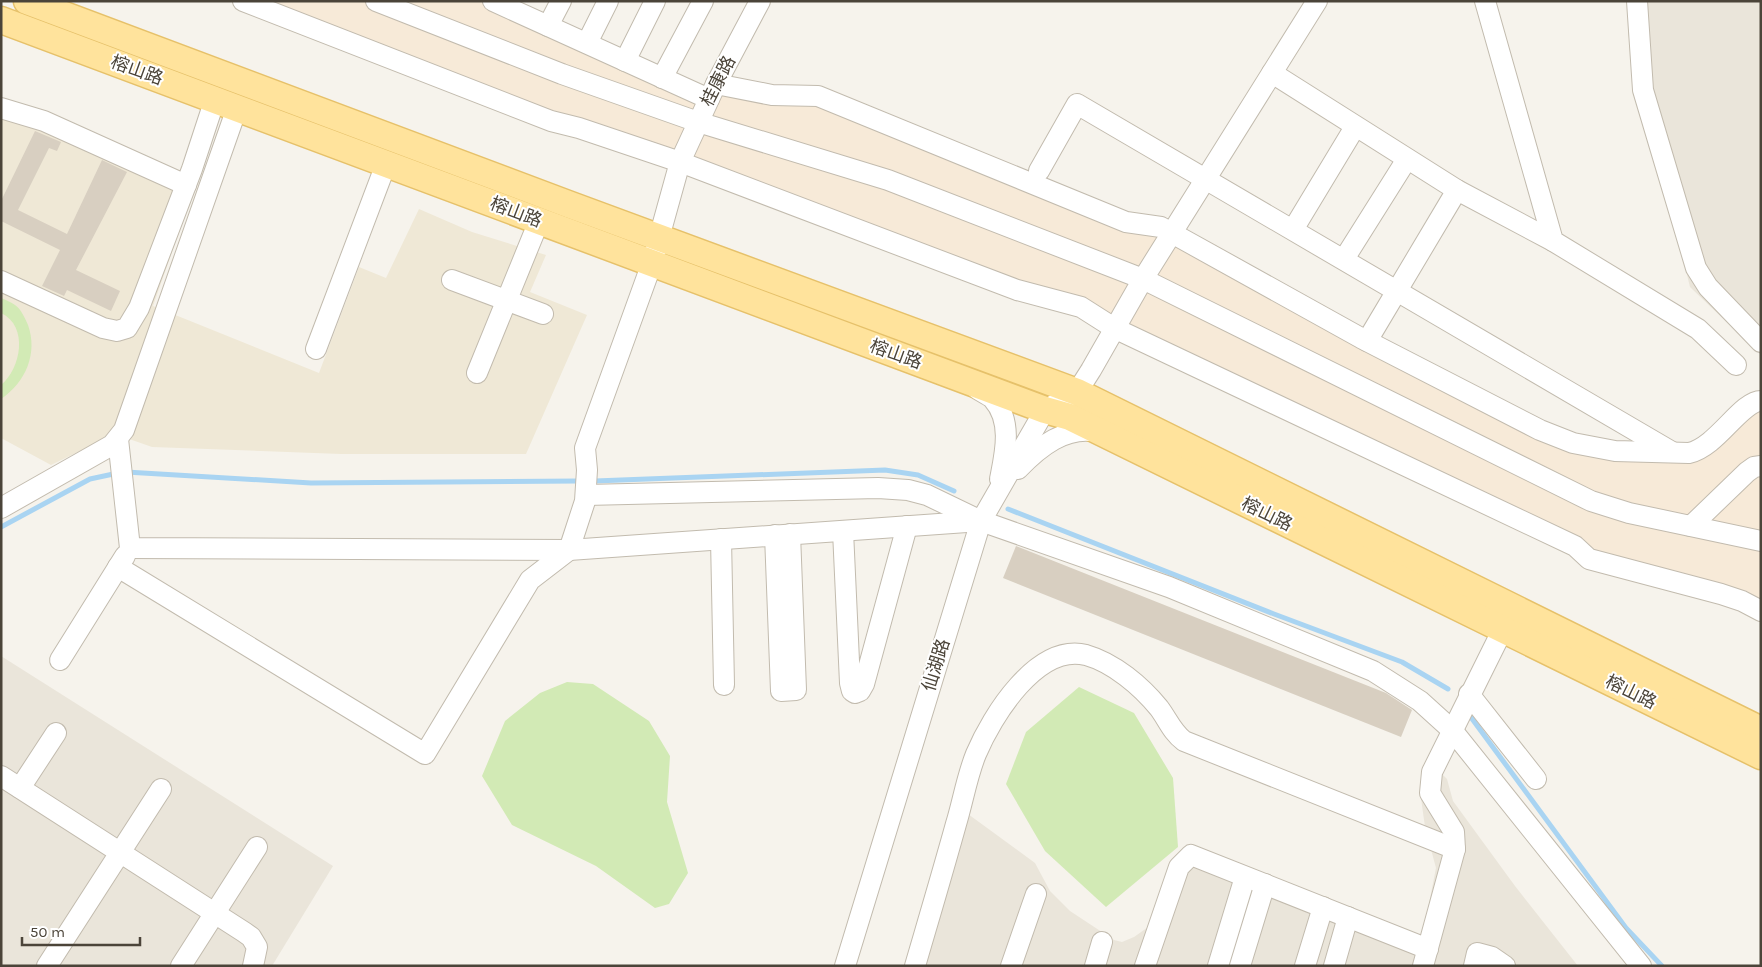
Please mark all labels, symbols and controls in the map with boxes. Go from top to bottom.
street label: 榕山路 [108,50,166,90]
street label: 桂康路 [696,52,740,110]
street label: 榕山路 [487,192,545,232]
street label: 榕山路 [867,334,925,374]
street label: 榕山路 [1238,492,1296,536]
street label: 仙湖路 [918,636,954,694]
street label: 榕山路 [1602,670,1660,714]
scale bar [22,914,140,946]
text: 50 m [30,923,65,941]

